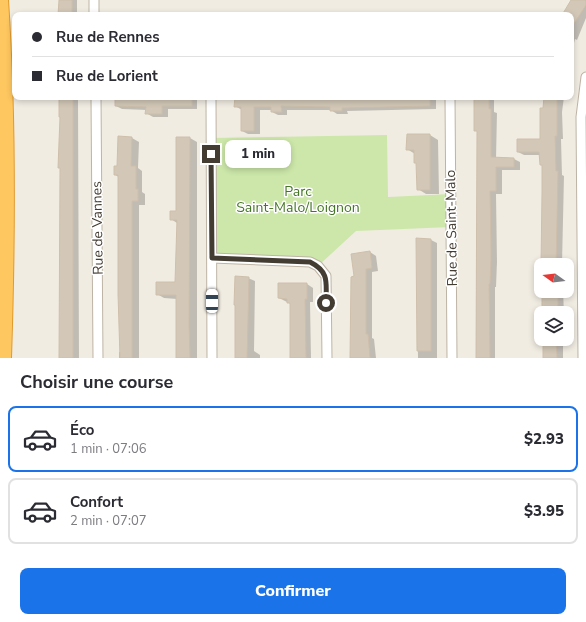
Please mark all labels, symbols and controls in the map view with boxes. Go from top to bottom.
text: Rue de Rennes [56,27,160,47]
text: Rue de Lorient [56,66,158,86]
callout: 1 min [225,140,291,168]
route end [202,145,220,163]
text: 1 min [241,145,275,163]
street label: Rue de Saint-Malo [441,169,462,286]
street label: Rue de Vannes [87,181,108,275]
park label: Parc Saint-Malo/Loignon [236,182,360,217]
north arrow [534,258,574,298]
map controls [534,258,574,346]
car [206,289,218,313]
route start [317,294,335,312]
button: layers [534,306,574,346]
text: Choisir une course [20,370,173,394]
text: Éco [70,420,94,440]
icon: car [22,421,58,457]
text: $2.93 [524,429,564,449]
text: 1 min · 07:06 [70,440,146,458]
text: Confort [70,492,123,512]
icon: car [22,493,58,529]
text: $3.95 [524,501,564,521]
text: 2 min · 07:07 [70,512,146,530]
button: Confirmer [20,568,566,614]

